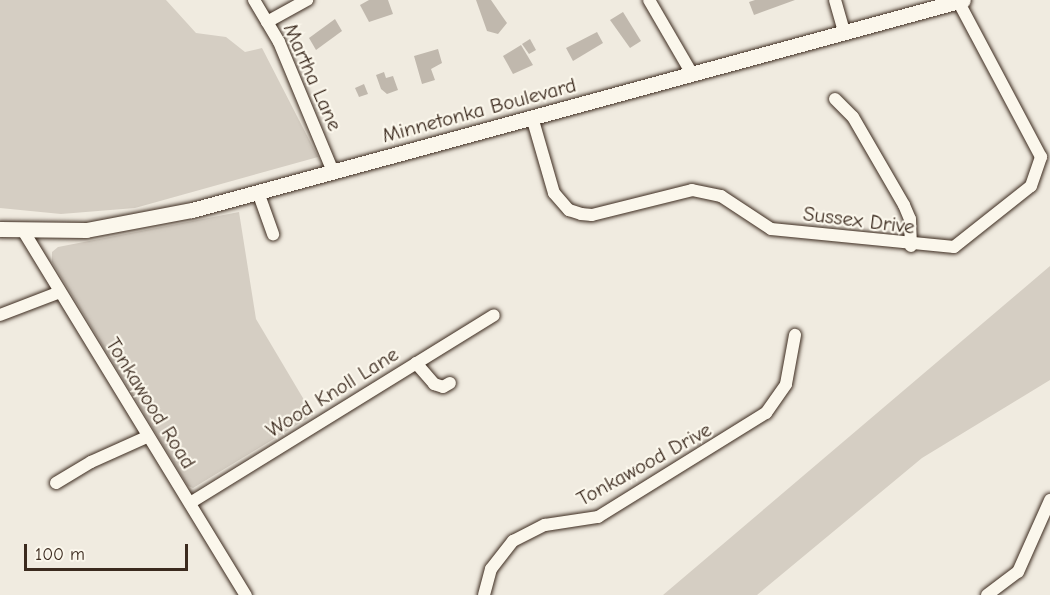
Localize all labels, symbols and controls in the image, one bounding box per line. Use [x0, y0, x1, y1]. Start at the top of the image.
street label: Martha Lane [278, 19, 348, 135]
street label: Minnetonka Boulevard [379, 72, 579, 148]
street label: Sussex Drive [802, 201, 916, 239]
street label: Tonkawood Road [101, 333, 201, 473]
street label: Wood Knoll Lane [261, 341, 403, 443]
street label: Tonkawood Drive [572, 417, 716, 511]
scale bar [27, 532, 190, 570]
text: 100 m [35, 544, 85, 565]

